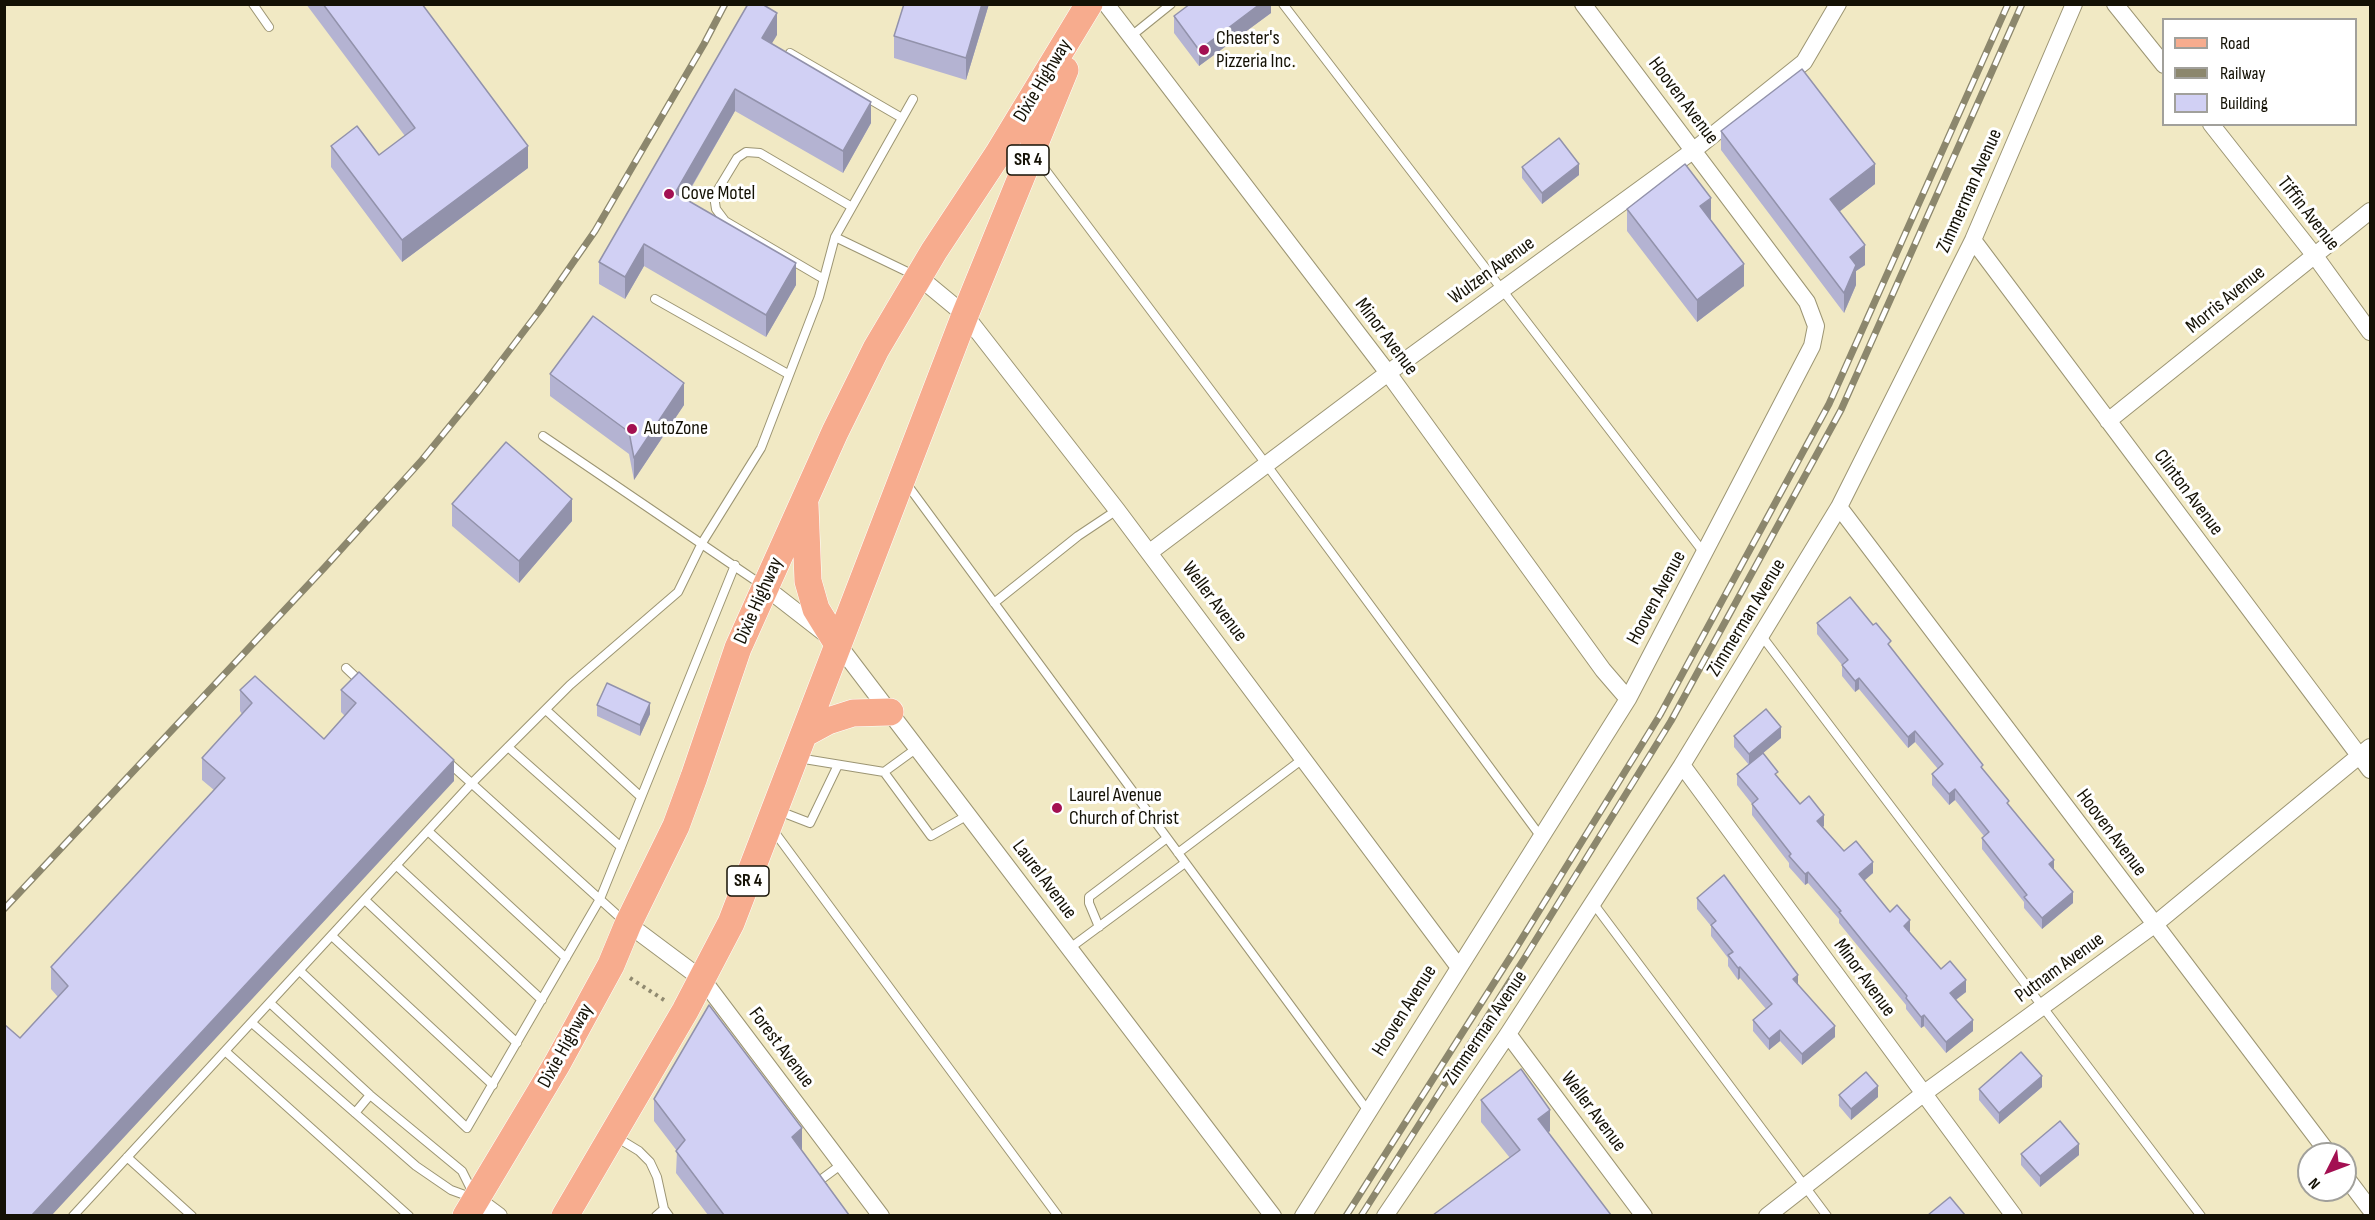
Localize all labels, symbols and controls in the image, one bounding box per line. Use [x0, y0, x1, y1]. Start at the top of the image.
legend [2162, 18, 2357, 126]
place label: Chester's Pizzeria Inc. [1216, 27, 1295, 74]
text: Road [2220, 33, 2250, 54]
street label: Dixie Highway [1009, 35, 1077, 127]
marker: Chester's Pizzeria Inc. [1197, 43, 1211, 57]
street label: Hooven Avenue [1642, 53, 1724, 149]
text: Railway [2220, 63, 2265, 84]
text: Building [2220, 93, 2268, 114]
street label: Zimmerman Avenue [1932, 126, 2008, 256]
road number: SR 4 [1007, 145, 1049, 175]
street label: Tiffin Avenue [2272, 172, 2344, 256]
place label: Cove Motel [681, 182, 755, 206]
marker: Cove Motel [662, 187, 676, 201]
street label: Wulzen Avenue [1444, 232, 1540, 310]
street label: Morris Avenue [2182, 261, 2270, 339]
street label: Minor Avenue [1349, 294, 1423, 380]
place label: AutoZone [644, 417, 708, 441]
marker: AutoZone [625, 422, 639, 436]
street label: Clinton Avenue [2148, 445, 2228, 541]
street label: Hooven Avenue [1622, 547, 1692, 649]
street label: Dixie Highway [729, 554, 789, 648]
street label: Zimmerman Avenue [1703, 555, 1791, 681]
street label: Weller Avenue [1176, 557, 1252, 647]
place label: Laurel Avenue Church of Christ [1069, 784, 1179, 831]
street label: Hooven Avenue [2070, 785, 2152, 881]
marker: Laurel Avenue Church of Christ [1050, 801, 1064, 815]
street label: Laurel Avenue [1007, 836, 1081, 924]
road number: SR 4 [727, 866, 769, 896]
street label: Putnam Avenue [2011, 928, 2109, 1008]
street label: Minor Avenue [1828, 934, 1900, 1022]
street label: Hooven Avenue [1368, 961, 1442, 1061]
street label: Zimmerman Avenue [1439, 966, 1533, 1090]
street label: Dixie Highway [533, 1000, 599, 1092]
street label: Forest Avenue [743, 1003, 819, 1093]
street label: Weller Avenue [1555, 1067, 1631, 1157]
north arrow [2297, 1142, 2357, 1202]
text: N [2305, 1174, 2325, 1193]

